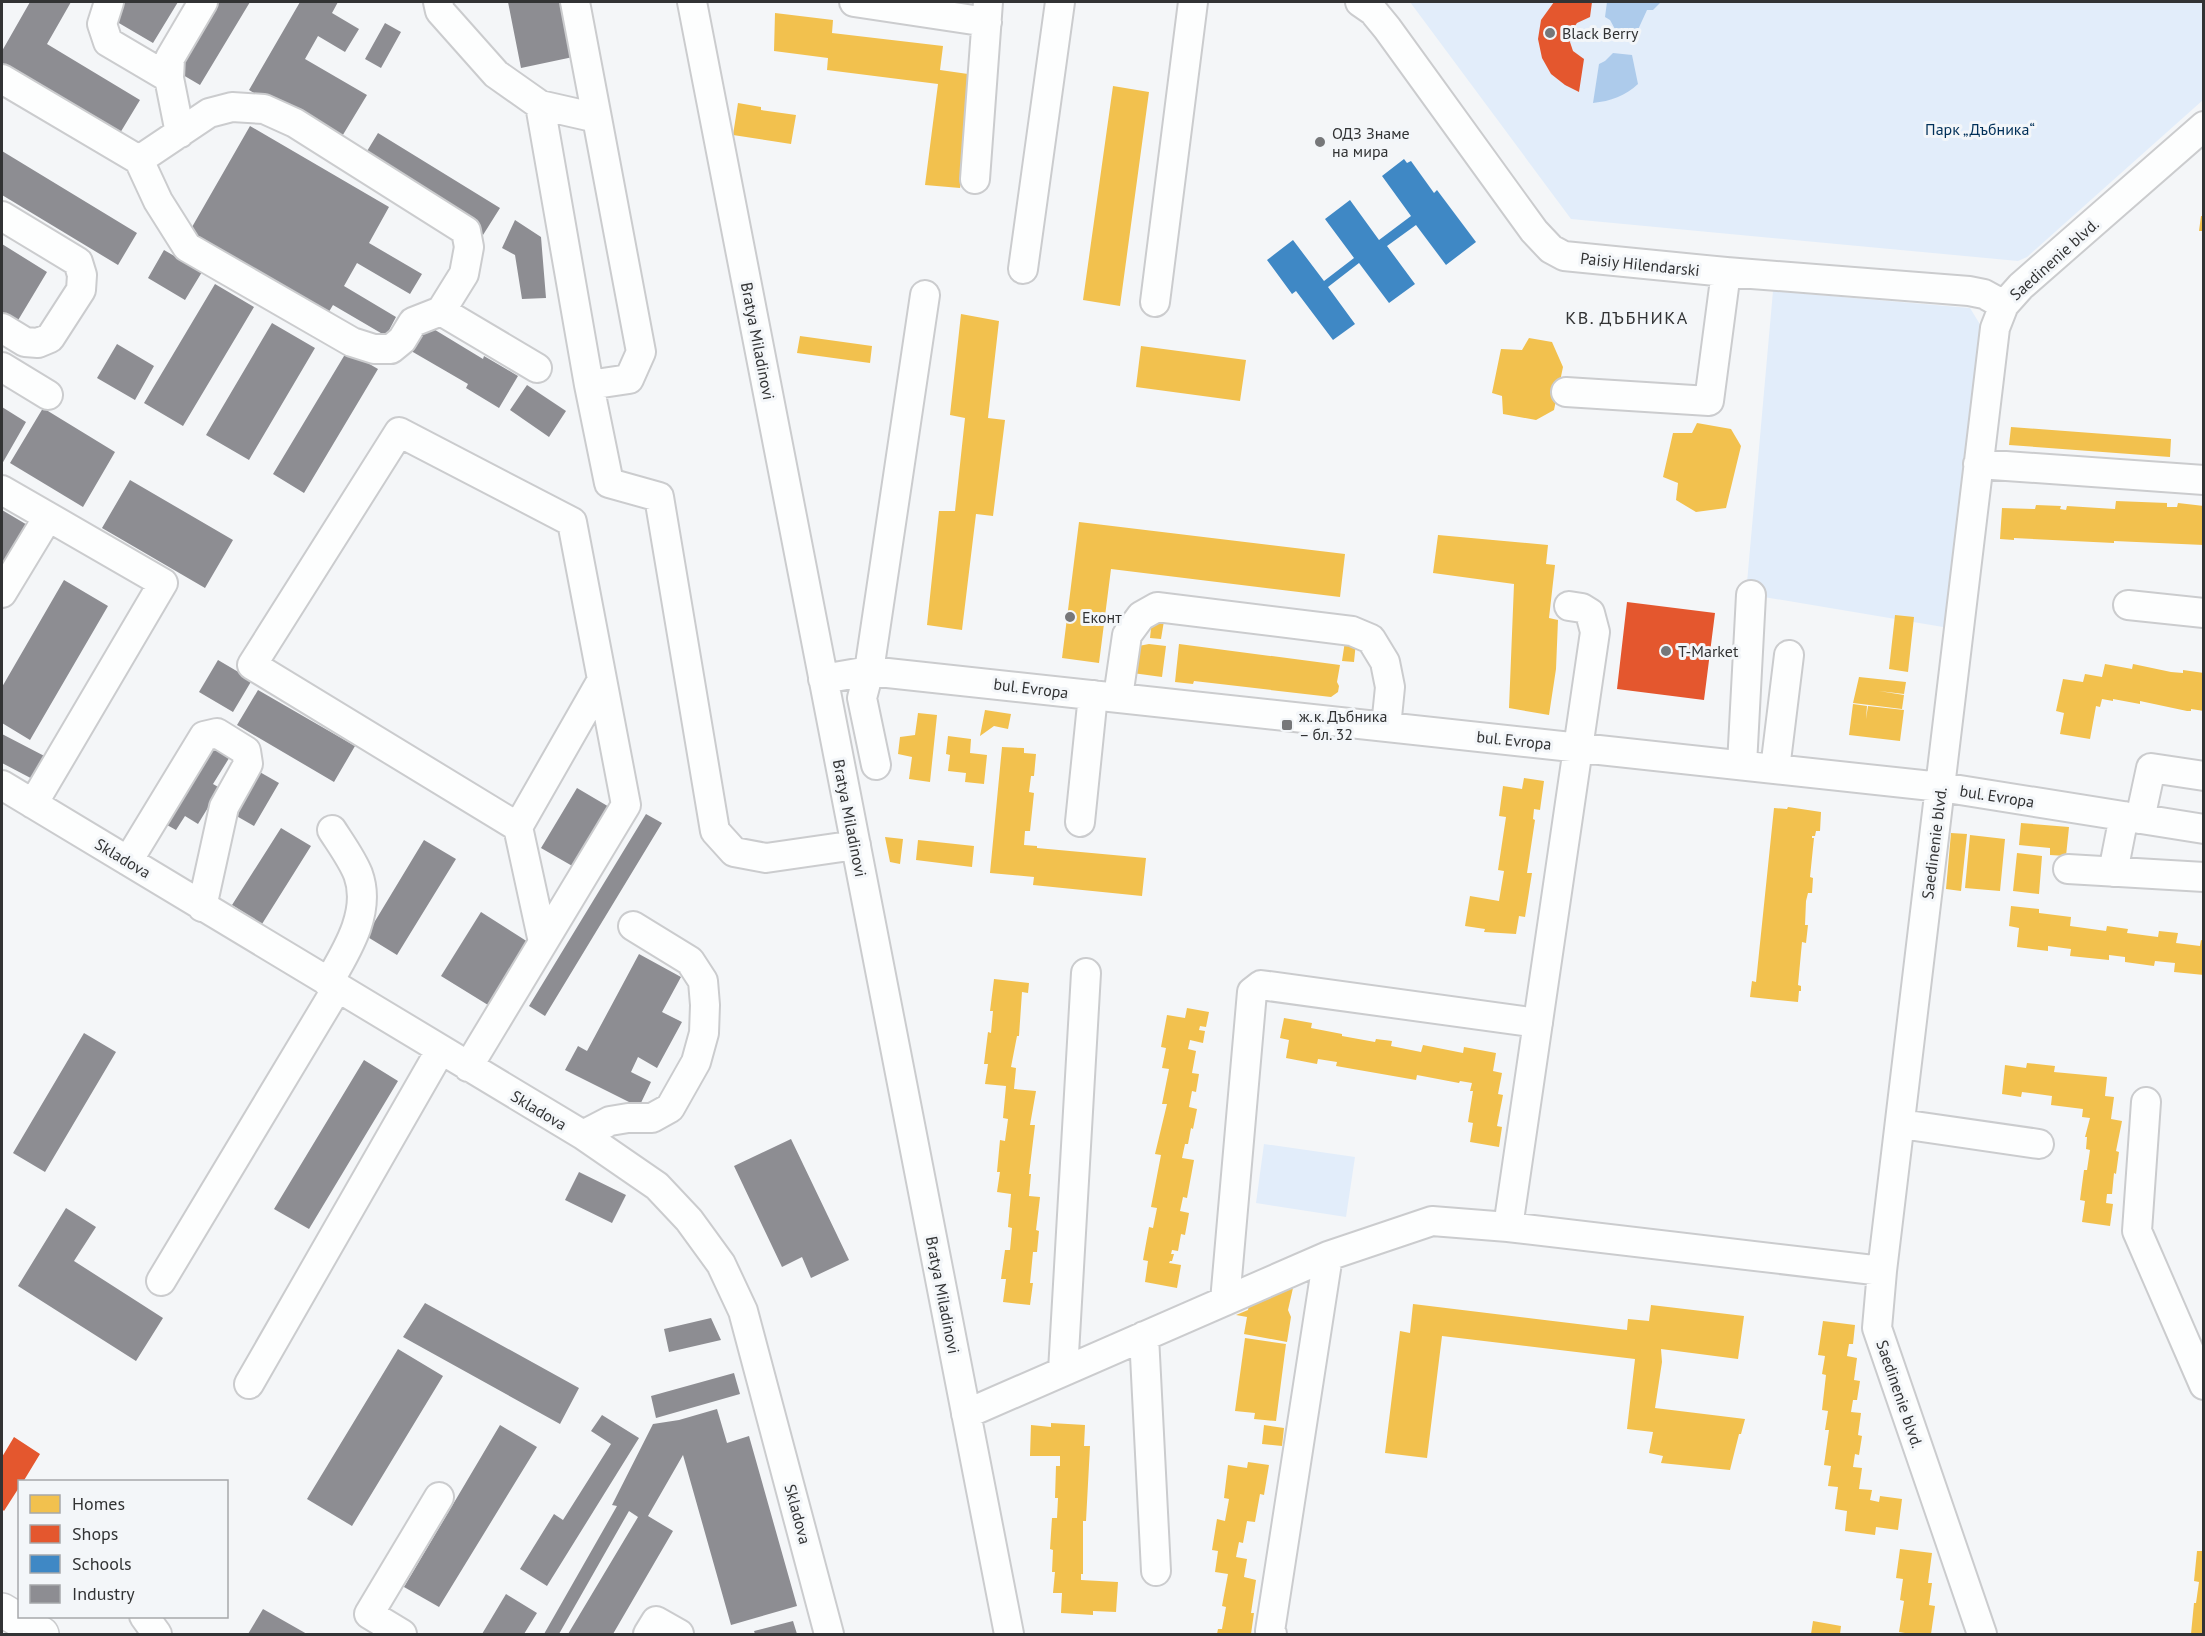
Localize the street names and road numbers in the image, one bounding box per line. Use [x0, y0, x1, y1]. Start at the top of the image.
street label: Saedinenie blvd. [2005, 214, 2103, 304]
street label: Paisiy Hilendarski [1579, 248, 1701, 280]
street label: Bratya Miladinovi [737, 280, 779, 402]
street label: bul. Evropa [992, 673, 1070, 703]
street label: bul. Evropa [1476, 726, 1552, 754]
street label: Bratya Miladinovi [829, 757, 871, 879]
street label: bul. Evropa [1958, 780, 2036, 812]
street label: Saedinenie blvd. [1917, 786, 1951, 900]
street label: Skladova [92, 834, 154, 882]
street label: Skladova [508, 1086, 570, 1134]
street label: Bratya Miladinovi [922, 1234, 964, 1356]
street label: Saedinenie blvd. [1872, 1337, 1928, 1451]
street label: Skladova [780, 1482, 816, 1546]

